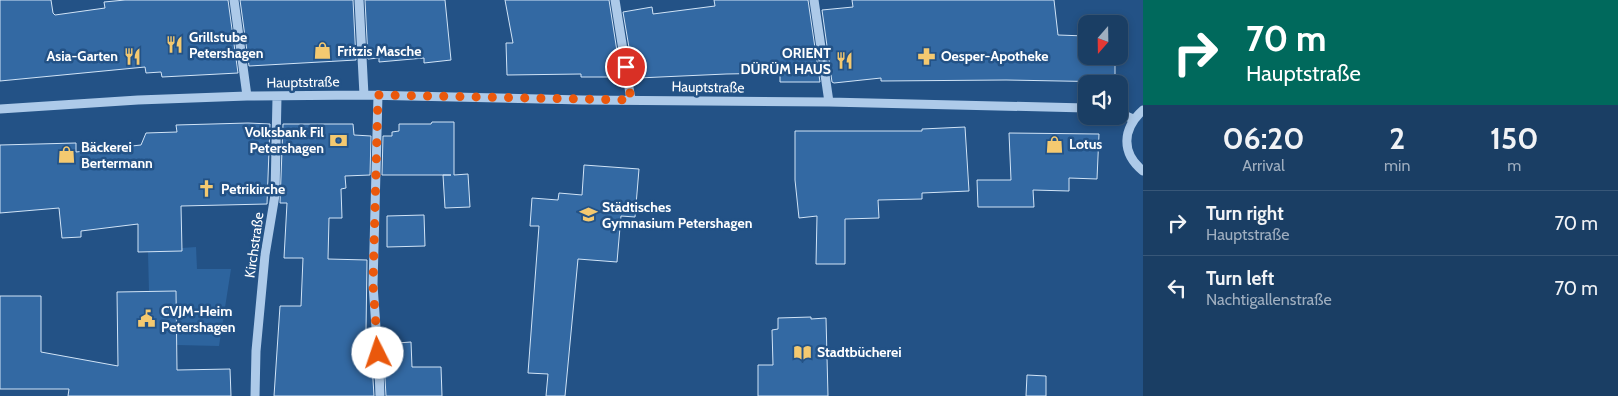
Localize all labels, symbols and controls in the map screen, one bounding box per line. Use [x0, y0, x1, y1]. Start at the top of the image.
north arrow [1078, 15, 1128, 65]
map controls [1078, 15, 1128, 125]
text: 70 m [1246, 17, 1327, 60]
icon: right [1163, 20, 1228, 85]
place label: Grillstube Petershagen [189, 28, 264, 62]
restaurant icon: Grillstube Petershagen [165, 35, 185, 55]
shop icon: Fritzis Masche [313, 41, 333, 61]
place label: Fritzis Masche [337, 42, 421, 60]
place label: ORIENT DÜRÜM HAUS [740, 44, 831, 78]
restaurant icon: Asia-Garten [122, 46, 142, 66]
pin [605, 46, 647, 88]
pharmacy icon: Oesper-Apotheke [917, 46, 937, 66]
place label: Asia-Garten [47, 47, 118, 65]
place label: Oesper-Apotheke [941, 47, 1049, 65]
restaurant icon: ORIENT DÜRÜM HAUS [835, 51, 855, 71]
icon: arrive [612, 53, 640, 81]
text: Hauptstraße [1246, 60, 1361, 87]
street label: Hauptstraße [266, 72, 340, 92]
button: sound [1078, 75, 1128, 125]
street label: Hauptstraße [671, 77, 745, 97]
text: 06:20 [1223, 120, 1304, 157]
text: 2 [1389, 120, 1405, 157]
text: 150 [1490, 120, 1538, 157]
place label: Volksbank Fil Petershagen [245, 123, 324, 157]
bank icon: Volksbank Fil Petershagen [328, 130, 348, 150]
shop icon: Lotus [1045, 134, 1065, 154]
place label: Lotus [1069, 135, 1102, 153]
place label: Bäckerei Bertermann [81, 138, 153, 172]
shop icon: Bäckerei Bertermann [57, 145, 77, 165]
text: Arrival [1242, 156, 1285, 175]
text: min [1384, 156, 1410, 175]
text: m [1507, 156, 1521, 175]
church icon: Petrikirche [197, 179, 217, 199]
place label: Petrikirche [221, 180, 285, 198]
place label: Städtisches Gymnasium Petershagen [602, 198, 752, 232]
text: Turn right [1206, 202, 1284, 225]
school or university icon: Städtisches Gymnasium Petershagen [578, 205, 598, 225]
icon: right [1163, 209, 1191, 237]
street label: Kirchstraße [240, 211, 268, 279]
text: 70 m [1554, 212, 1598, 235]
text: Hauptstraße [1206, 225, 1289, 244]
text: Turn left [1206, 267, 1274, 290]
icon: left [1163, 274, 1191, 302]
text: 70 m [1554, 277, 1598, 300]
text: Nachtigallenstraße [1206, 290, 1332, 309]
place label: CVJM-Heim Petershagen [161, 302, 236, 336]
public building icon: CVJM-Heim Petershagen [137, 309, 157, 329]
position arrow [351, 326, 403, 378]
library icon: Stadtbücherei [793, 342, 813, 362]
place label: Stadtbücherei [817, 343, 902, 361]

